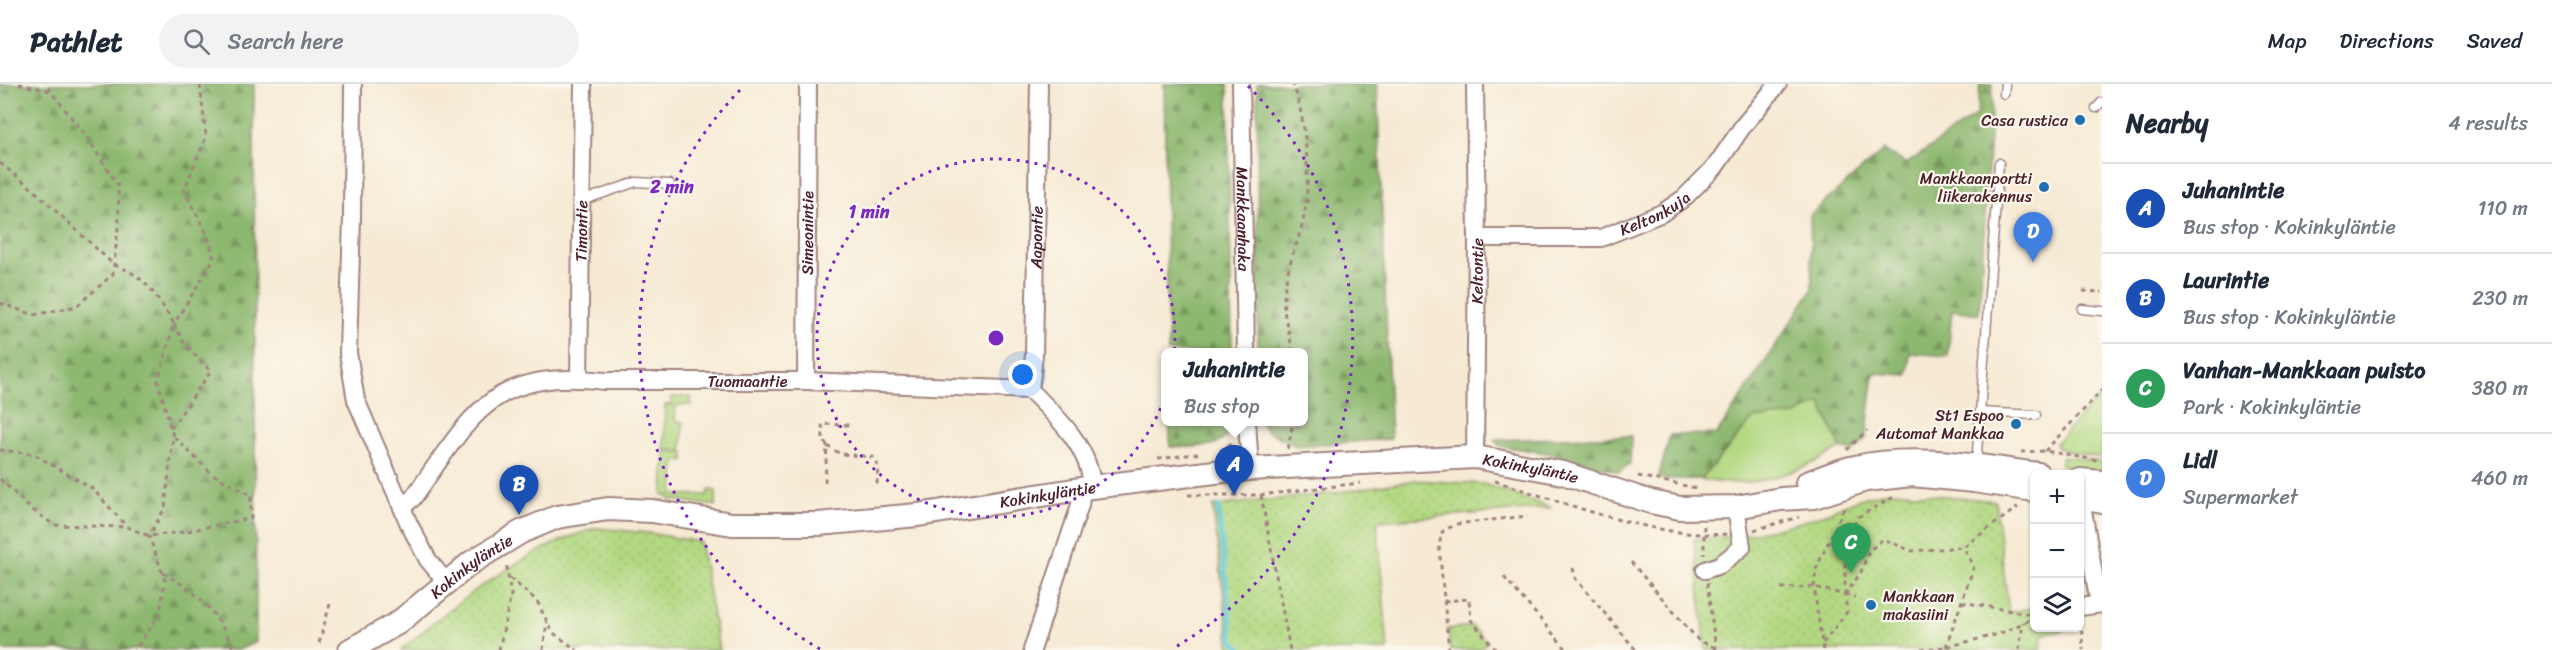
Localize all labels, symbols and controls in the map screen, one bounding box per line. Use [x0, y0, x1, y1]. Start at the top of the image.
search box [159, 14, 579, 68]
text: Pathlet [30, 17, 123, 66]
text: Search here [228, 22, 343, 61]
text: Map [2268, 22, 2306, 60]
text: Directions [2339, 22, 2434, 60]
text: Saved [2467, 22, 2522, 60]
icon: search [180, 25, 213, 58]
text: Nearby [2126, 100, 2208, 146]
place label: Casa rustica [1981, 106, 2069, 135]
text: 4 results [2448, 106, 2528, 141]
marker: Casa rustica [2073, 113, 2087, 127]
place label: Mankkaanportti liikerakennus [1920, 164, 2033, 211]
street label: Mankkaanhaka [1228, 166, 1259, 272]
text: 2 min [649, 171, 694, 203]
text: Juhanintie [2183, 171, 2285, 210]
marker: Mankkaanportti liikerakennus [2037, 180, 2051, 194]
street label: Keltonkuja [1615, 184, 1698, 244]
street label: Simeonintie [792, 191, 822, 275]
text: A [2139, 191, 2152, 226]
text: 110 m [2478, 191, 2528, 226]
text: 1 min [849, 196, 890, 228]
street label: Timontie [566, 200, 596, 262]
street label: Aapontie [1021, 206, 1051, 270]
text: Bus stop · Kokinkyläntie [2183, 210, 2396, 245]
pin: D [2014, 212, 2052, 262]
street label: Keltontie [1462, 238, 1491, 304]
text: Laurintie [2183, 261, 2269, 300]
text: B [2139, 281, 2152, 316]
text: 230 m [2472, 281, 2528, 316]
text: Bus stop · Kokinkyläntie [2183, 300, 2396, 335]
centre of rings [986, 328, 1006, 348]
popup [1161, 348, 1308, 426]
text: Juhanintie [1184, 350, 1285, 389]
text: Vanhan-Mankkaan puisto [2183, 351, 2425, 390]
your location [1008, 360, 1037, 389]
street label: Tuomaantie [708, 367, 788, 396]
text: C [2139, 371, 2152, 406]
text: 380 m [2472, 371, 2528, 406]
text: Bus stop [1184, 389, 1259, 424]
text: Park · Kokinkyläntie [2183, 390, 2361, 425]
place label: St1 Espoo Automat Mankkaa [1875, 401, 2004, 448]
marker: St1 Espoo Automat Mankkaa [2009, 417, 2023, 431]
text: Lidl [2183, 441, 2217, 480]
street label: Kokinkyläntie [1481, 444, 1583, 492]
pin: A [1214, 446, 1254, 495]
text: D [2140, 461, 2151, 496]
text: 460 m [2471, 461, 2528, 496]
pin: B [500, 466, 538, 515]
map controls [2030, 470, 2084, 632]
button: + [2030, 470, 2084, 524]
street label: Kokinkyläntie [997, 472, 1098, 516]
text: Supermarket [2183, 480, 2298, 515]
pin: C [1832, 524, 1870, 573]
button: − [2030, 524, 2084, 578]
street label: Kokinkyläntie [423, 526, 518, 606]
button: layers [2030, 578, 2084, 632]
place label: Mankkaan makasiini [1883, 582, 1955, 629]
marker: Mankkaan makasiini [1864, 598, 1878, 612]

